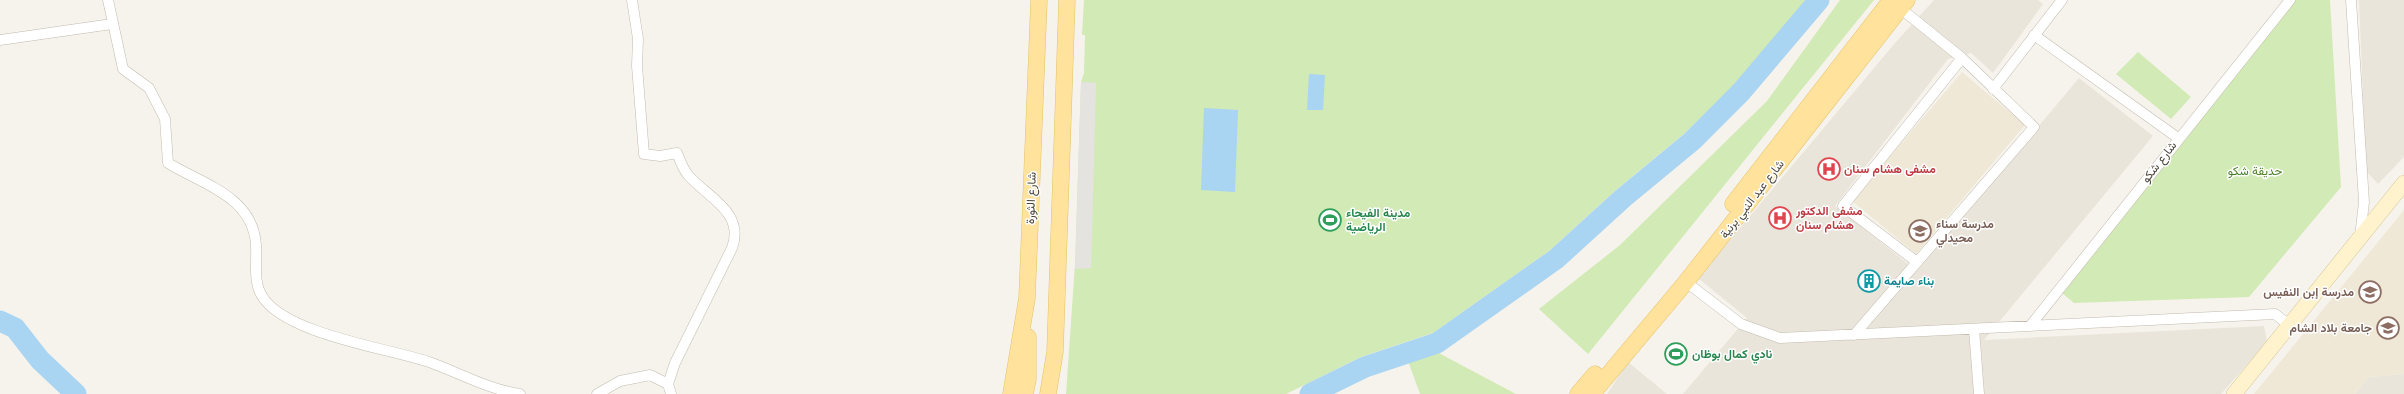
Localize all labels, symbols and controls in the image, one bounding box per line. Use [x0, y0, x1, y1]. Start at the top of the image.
street label: شارع شكو [2139, 139, 2181, 187]
hospital icon: مشفى هشام سنان [1816, 156, 1842, 182]
street label: شارع عبد النبي برنية [1717, 157, 1789, 243]
place label: مشفى هشام سنان [1844, 162, 1936, 177]
park label: حديقة شكو [2228, 164, 2282, 179]
street label: شارع الثورة [1023, 172, 1041, 224]
place label: مشفى الدكتور هشام سنان [1795, 204, 1863, 233]
hospital icon: مشفى الدكتور هشام سنان [1767, 205, 1793, 231]
place label: مدينة الفيحاء الرياضية [1346, 206, 1411, 235]
sports icon: مدينة الفيحاء الرياضية [1317, 207, 1343, 233]
place label: مدرسة سناء محيدلي [1936, 217, 1994, 248]
school or university icon: مدرسة سناء محيدلي [1907, 218, 1933, 244]
building icon: بناء صايمة [1856, 268, 1882, 294]
place label: بناء صايمة [1884, 274, 1934, 288]
school or university icon: مدرسة إبن النفيس [2357, 279, 2383, 305]
place label: مدرسة إبن النفيس [2263, 285, 2354, 300]
school or university icon: جامعة بلاد الشام [2375, 315, 2401, 341]
place label: جامعة بلاد الشام [2290, 321, 2372, 336]
sports icon: نادي كمال بوظان [1663, 341, 1689, 367]
place label: نادي كمال بوظان [1692, 347, 1773, 364]

